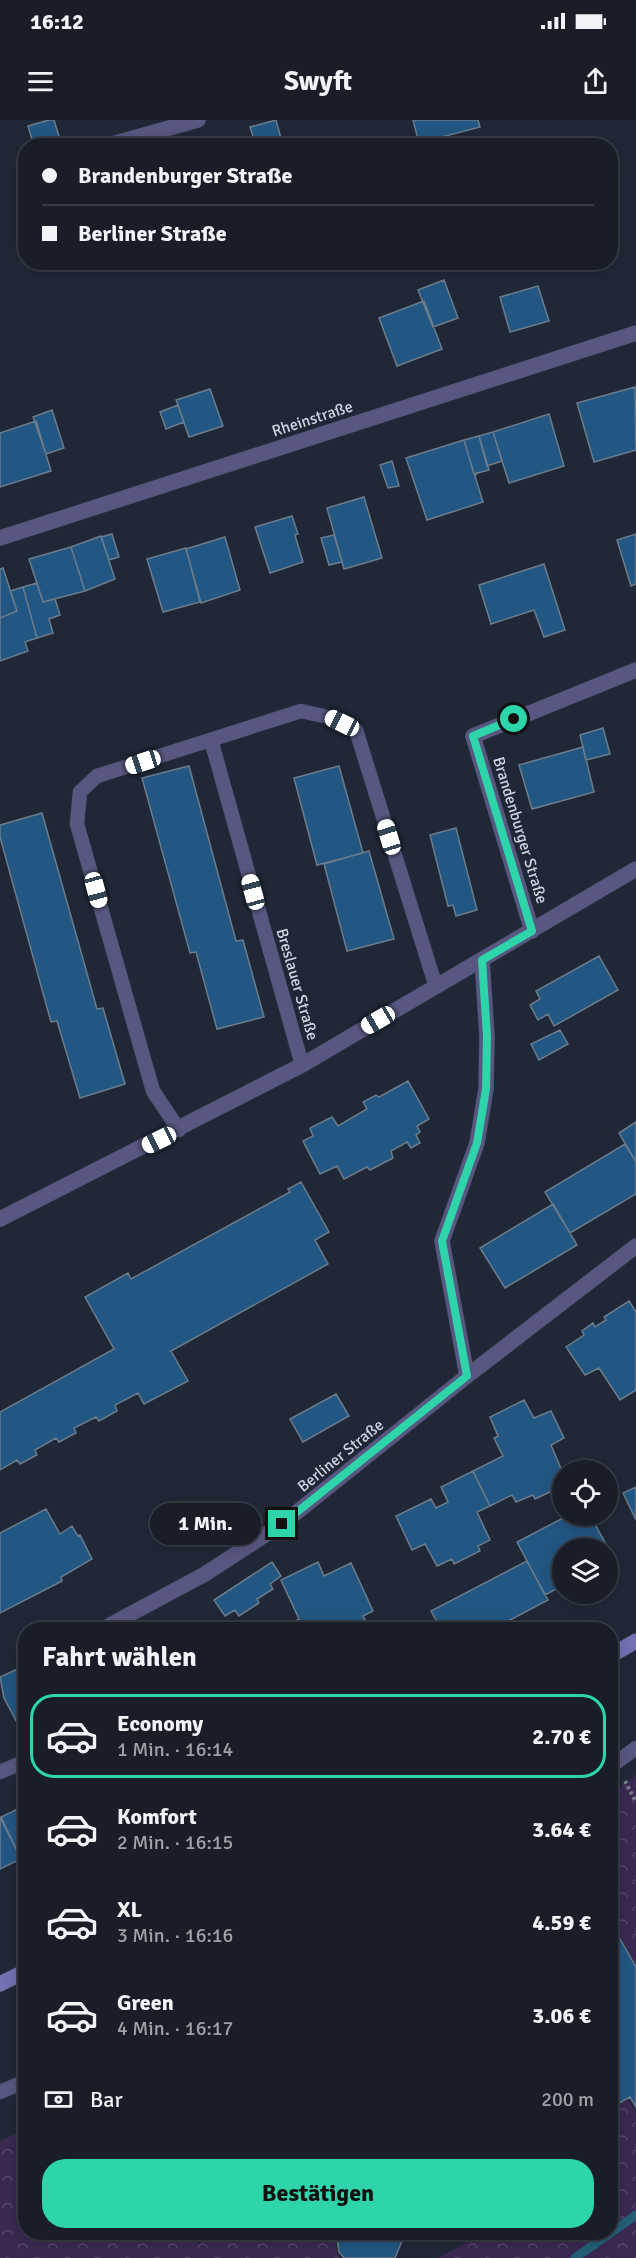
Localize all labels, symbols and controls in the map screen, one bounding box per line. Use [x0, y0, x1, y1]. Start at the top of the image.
text: 16:12 [30, 8, 84, 35]
icon: menu [24, 65, 57, 98]
text: Swyft [284, 65, 352, 98]
icon: share [579, 65, 612, 98]
text: Brandenburger Straße [78, 162, 292, 189]
text: Berliner Straße [78, 220, 227, 247]
street label: Rheinstraße [269, 396, 355, 441]
route start [500, 705, 527, 732]
car [322, 707, 362, 739]
car [123, 748, 163, 776]
street label: Brandenburger Straße [488, 754, 552, 906]
car [375, 817, 403, 857]
car [83, 870, 109, 910]
car [240, 872, 266, 912]
street label: Breslauer Straße [272, 926, 323, 1043]
car [358, 1003, 398, 1037]
car [139, 1124, 179, 1156]
street label: Berliner Straße [293, 1415, 388, 1497]
map controls [552, 1460, 618, 1604]
button: locate [552, 1460, 618, 1526]
callout: 1 Min. [150, 1503, 261, 1545]
route end [268, 1510, 295, 1537]
text: 1 Min. [178, 1511, 233, 1536]
button: layers [552, 1538, 618, 1604]
text: Fahrt wählen [42, 1641, 197, 1674]
icon: car [45, 1709, 99, 1763]
text: Economy [117, 1710, 203, 1737]
text: 2.70 € [532, 1723, 591, 1750]
text: 1 Min. · 16:14 [117, 1737, 233, 1762]
icon: car [45, 1802, 99, 1856]
text: Komfort [117, 1803, 197, 1830]
text: 3.64 € [532, 1816, 591, 1843]
text: 2 Min. · 16:15 [117, 1830, 233, 1855]
icon: car [45, 1895, 99, 1949]
text: XL [117, 1896, 142, 1923]
text: 4.59 € [532, 1909, 591, 1936]
text: 3 Min. · 16:16 [117, 1923, 233, 1948]
icon: car [45, 1988, 99, 2042]
text: Green [117, 1989, 174, 2016]
text: 3.06 € [532, 2002, 591, 2029]
text: 4 Min. · 16:17 [117, 2016, 233, 2041]
icon: cash [42, 2083, 75, 2116]
text: Bar [90, 2086, 123, 2113]
text: 200 m [541, 2087, 594, 2112]
button: Bestätigen [42, 2159, 594, 2228]

